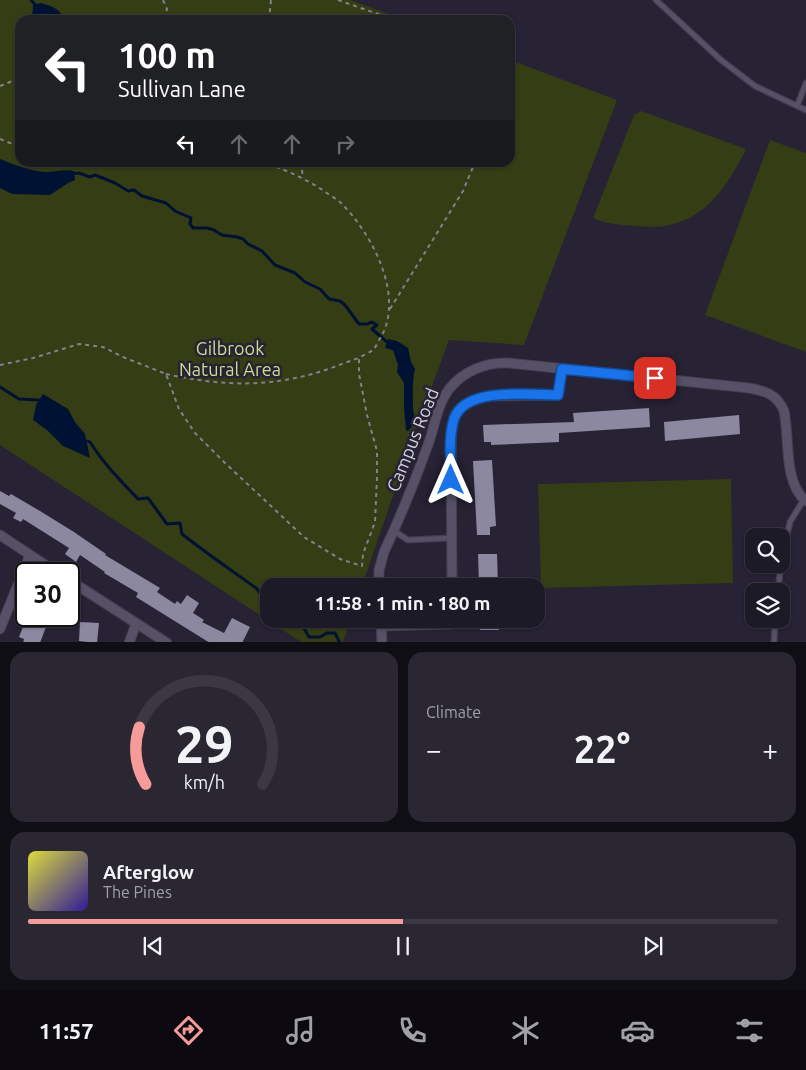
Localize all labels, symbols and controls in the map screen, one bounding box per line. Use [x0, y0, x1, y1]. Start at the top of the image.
icon: left [35, 35, 100, 100]
text: 100 m [118, 35, 216, 75]
text: Sullivan Lane [118, 76, 246, 101]
icon: left [172, 130, 200, 158]
icon: ahead [225, 130, 253, 158]
icon: ahead [278, 130, 306, 158]
icon: right [331, 130, 359, 158]
park label: Gilbrook Natural Area [179, 338, 281, 379]
pin [634, 357, 676, 399]
icon: arrive [641, 364, 669, 392]
street label: Campus Road [382, 385, 442, 494]
position arrow [424, 453, 476, 505]
map controls [745, 528, 790, 628]
button: search [745, 528, 790, 573]
speed limit sign: 30 [15, 562, 80, 627]
button: layers [745, 583, 790, 628]
text: 11:58 · 1 min · 180 m [315, 592, 490, 614]
text: Climate [426, 703, 481, 721]
text: 29 [175, 715, 233, 773]
text: 22° [574, 728, 630, 770]
text: − [426, 734, 442, 765]
text: + [762, 734, 778, 765]
text: km/h [183, 772, 225, 792]
text: Afterglow [103, 861, 194, 883]
text: The Pines [103, 883, 172, 901]
icon: previous [139, 932, 167, 960]
icon: pause [389, 932, 417, 960]
icon: next [639, 932, 667, 960]
icon: directions [171, 1013, 206, 1048]
icon: music [283, 1013, 318, 1048]
icon: phone [395, 1013, 430, 1048]
icon: climate [508, 1013, 543, 1048]
icon: car [620, 1013, 655, 1048]
icon: filters [732, 1013, 767, 1048]
text: 11:57 [39, 1018, 94, 1043]

